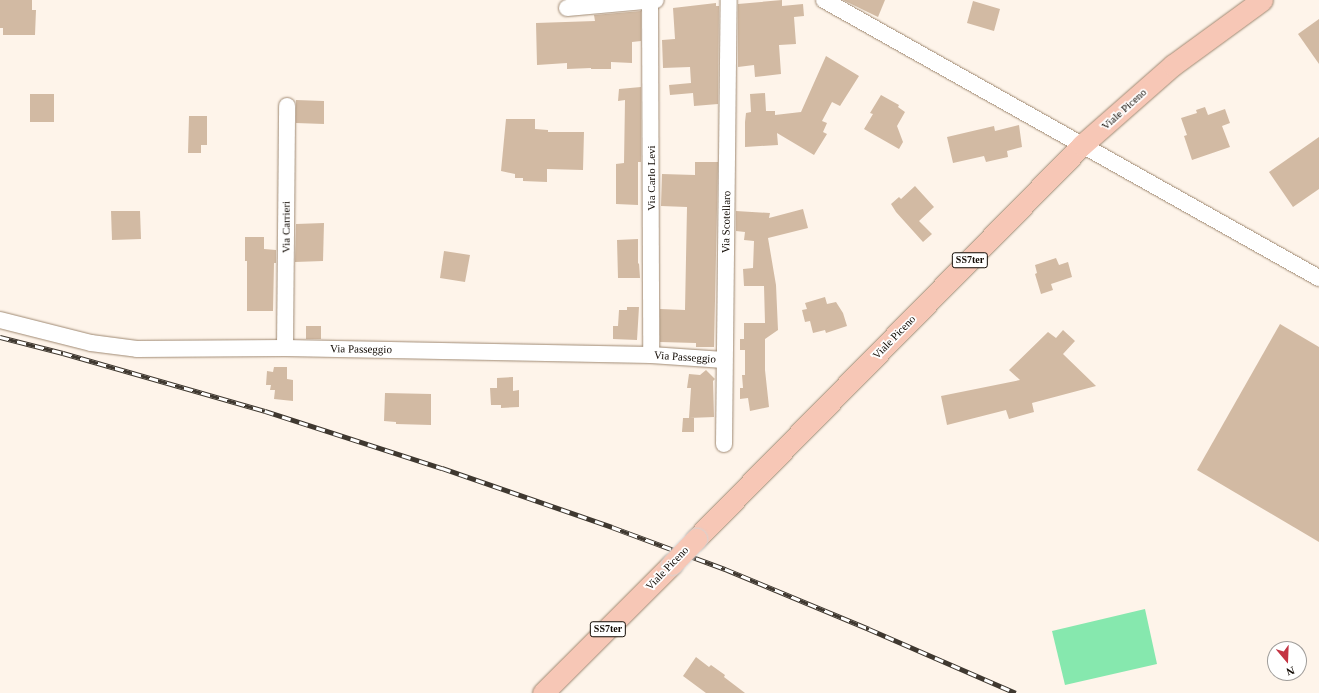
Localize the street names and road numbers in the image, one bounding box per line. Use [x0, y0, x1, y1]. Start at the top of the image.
street label: Viale Piceno [1099, 85, 1149, 133]
street label: Via Carlo Levi [644, 145, 658, 211]
street label: Via Scotellaro [719, 191, 733, 253]
street label: Via Carrieri [279, 201, 293, 253]
road number: SS7ter [951, 252, 989, 268]
street label: Viale Piceno [870, 312, 918, 362]
street label: Via Passeggio [330, 342, 392, 356]
street label: Via Passeggio [654, 348, 716, 366]
street label: Viale Piceno [643, 543, 691, 593]
road number: SS7ter [589, 621, 627, 637]

